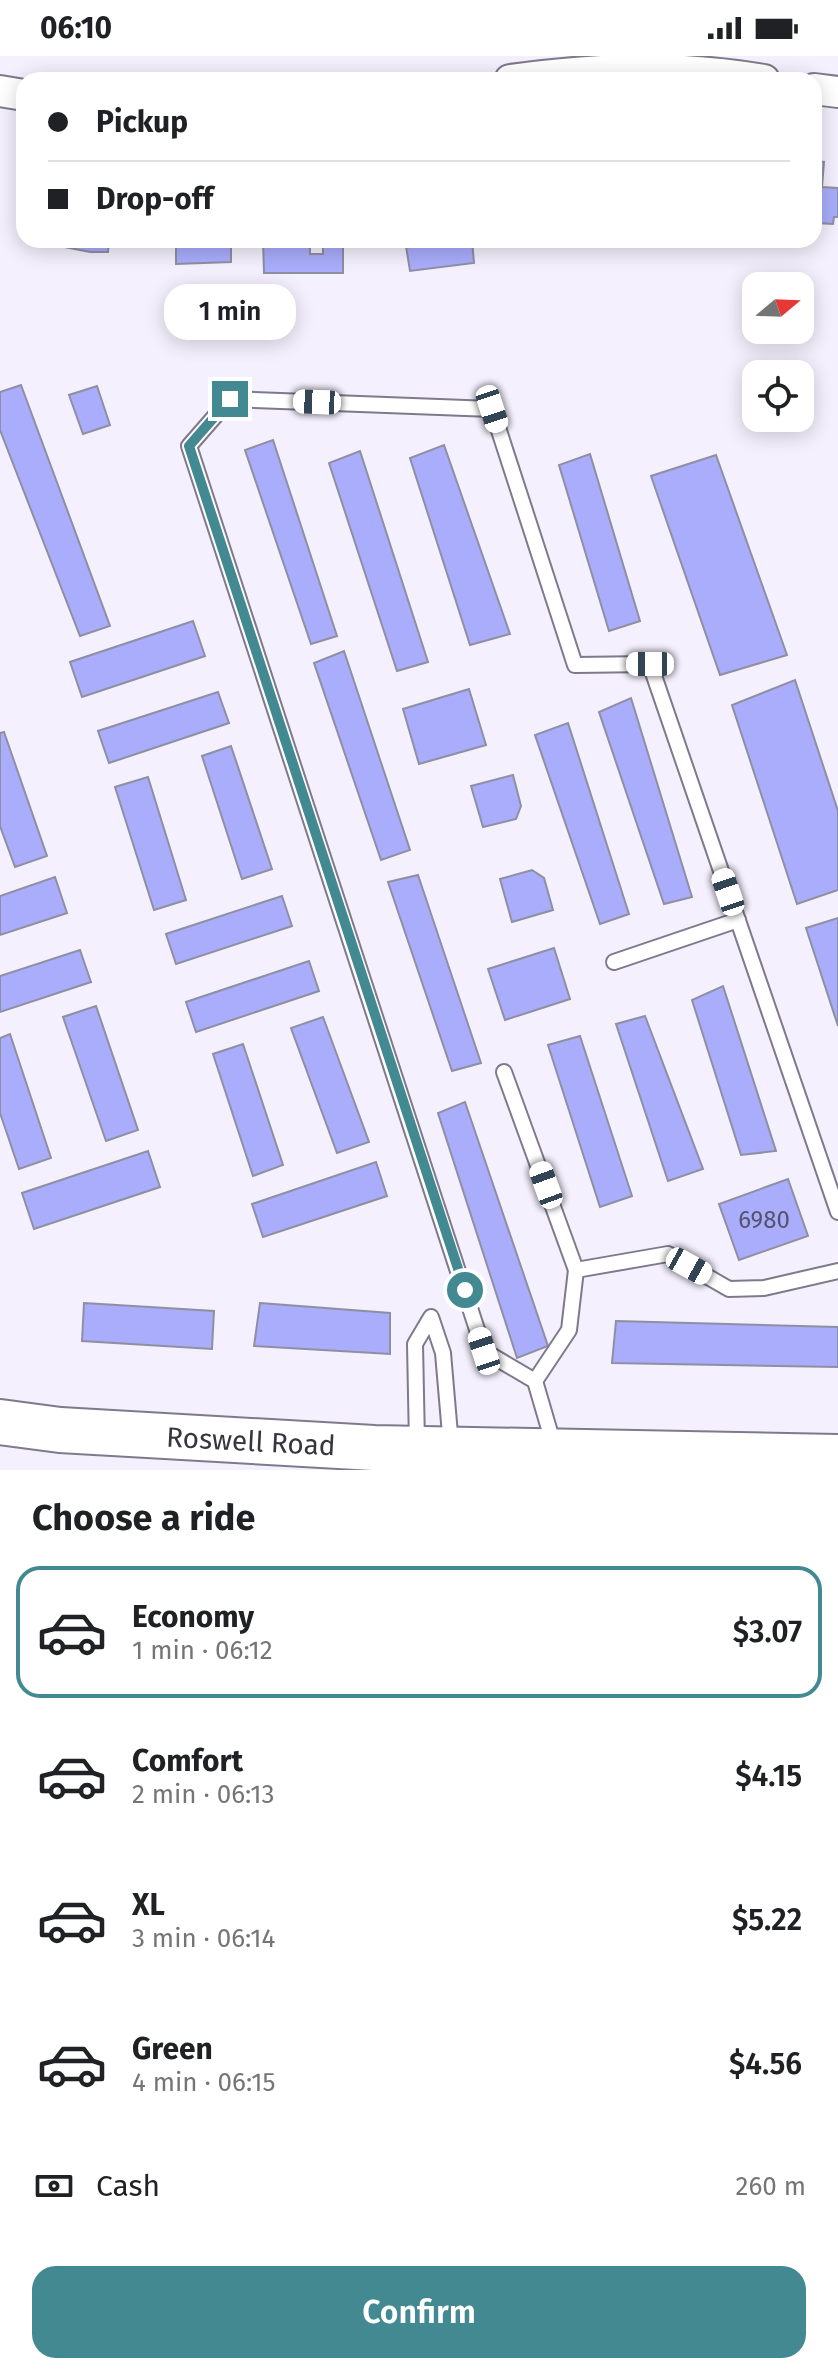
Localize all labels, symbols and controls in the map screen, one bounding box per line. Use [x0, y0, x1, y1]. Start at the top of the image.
text: 06:10 [40, 10, 112, 46]
text: Pickup [96, 104, 188, 140]
text: Drop-off [96, 181, 213, 217]
north arrow [742, 272, 814, 344]
map controls [742, 272, 814, 432]
callout: 1 min [164, 283, 296, 339]
text: 1 min [199, 296, 261, 327]
button: locate [742, 360, 814, 432]
route end [212, 381, 248, 417]
car [473, 382, 511, 436]
car [293, 389, 341, 415]
car [626, 652, 674, 676]
car [709, 865, 747, 919]
car [527, 1158, 565, 1212]
house number: 6980 [738, 1206, 790, 1234]
car [662, 1244, 716, 1288]
route start [447, 1272, 483, 1308]
car [465, 1324, 503, 1378]
street label: Roswell Road [165, 1421, 336, 1462]
text: Choose a ride [32, 1496, 255, 1540]
icon: car [36, 1596, 108, 1668]
text: Economy [132, 1599, 254, 1635]
text: $3.07 [733, 1614, 802, 1650]
text: 1 min · 06:12 [132, 1635, 273, 1666]
icon: car [36, 1740, 108, 1812]
text: Comfort [132, 1743, 243, 1779]
text: $4.15 [735, 1758, 802, 1794]
text: 2 min · 06:13 [132, 1779, 274, 1810]
icon: car [36, 1884, 108, 1956]
text: XL [132, 1887, 165, 1923]
text: $5.22 [732, 1902, 802, 1938]
text: 3 min · 06:14 [132, 1923, 275, 1954]
icon: car [36, 2028, 108, 2100]
text: Green [132, 2031, 213, 2067]
text: $4.56 [729, 2046, 802, 2082]
text: 4 min · 06:15 [132, 2067, 275, 2098]
icon: cash [32, 2164, 76, 2208]
text: Cash [96, 2168, 160, 2204]
text: 260 m [736, 2171, 806, 2202]
button: Confirm [32, 2266, 806, 2358]

